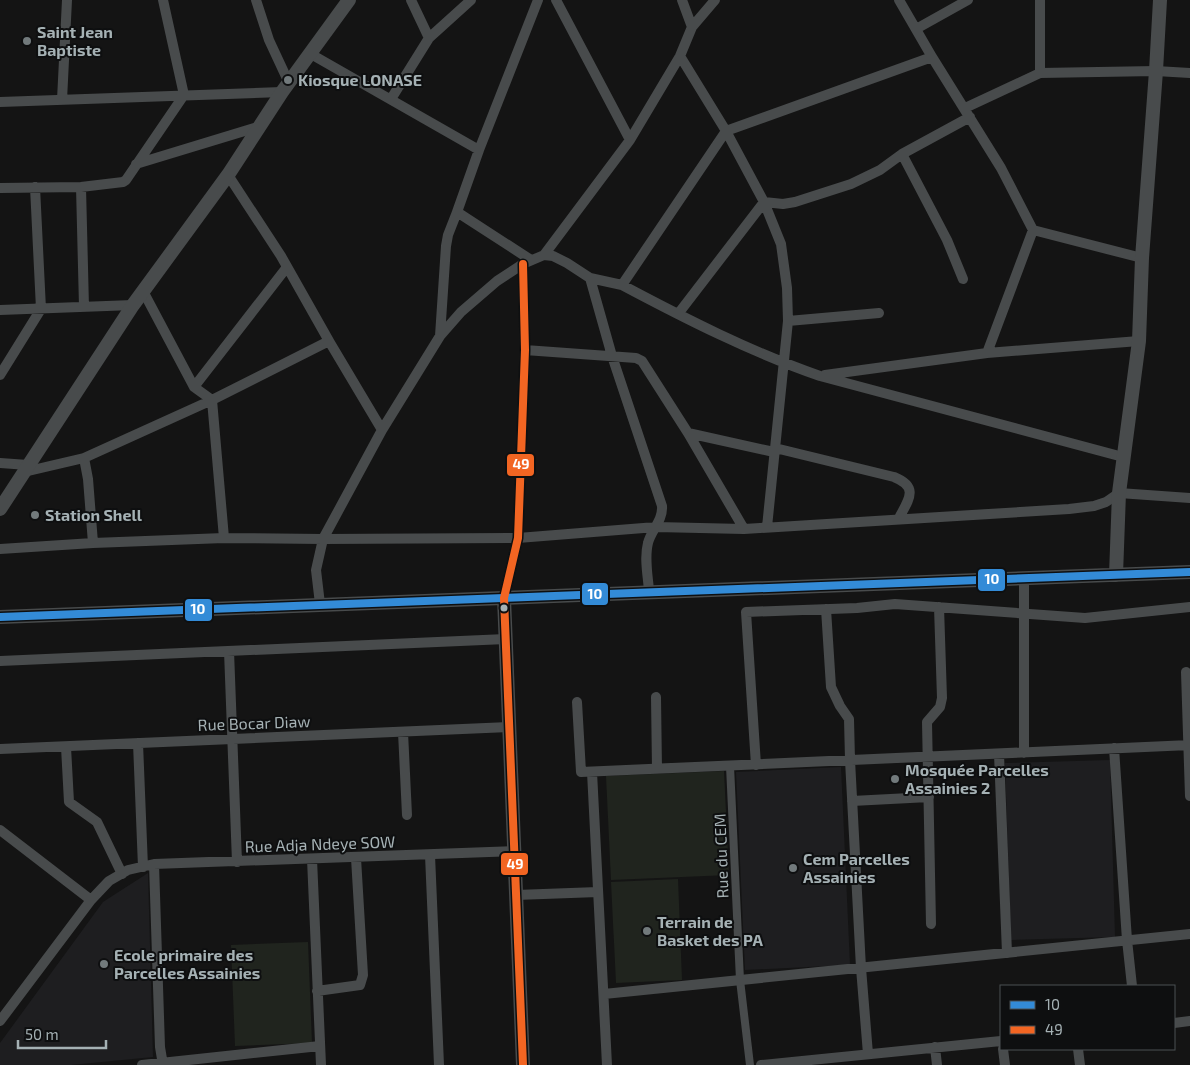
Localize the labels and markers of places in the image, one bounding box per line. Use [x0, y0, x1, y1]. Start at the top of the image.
place label: Saint Jean Baptiste [37, 22, 113, 59]
marker: Saint Jean Baptiste [21, 35, 33, 47]
place label: Kiosque LONASE [298, 70, 422, 89]
marker: Kiosque LONASE [282, 74, 294, 86]
place label: Station Shell [45, 505, 143, 524]
marker: Station Shell [29, 509, 41, 521]
unlabelled marker [499, 603, 509, 613]
place label: Mosquée Parcelles Assainies 2 [905, 760, 1049, 797]
marker: Mosquée Parcelles Assainies 2 [889, 773, 901, 785]
place label: Cem Parcelles Assainies [803, 849, 910, 886]
marker: Cem Parcelles Assainies [787, 862, 799, 874]
place label: Terrain de Basket des PA [657, 912, 763, 949]
marker: Terrain de Basket des PA [641, 925, 653, 937]
place label: Ecole primaire des Parcelles Assainies [114, 945, 260, 982]
marker: Ecole primaire des Parcelles Assainies [98, 958, 110, 970]

